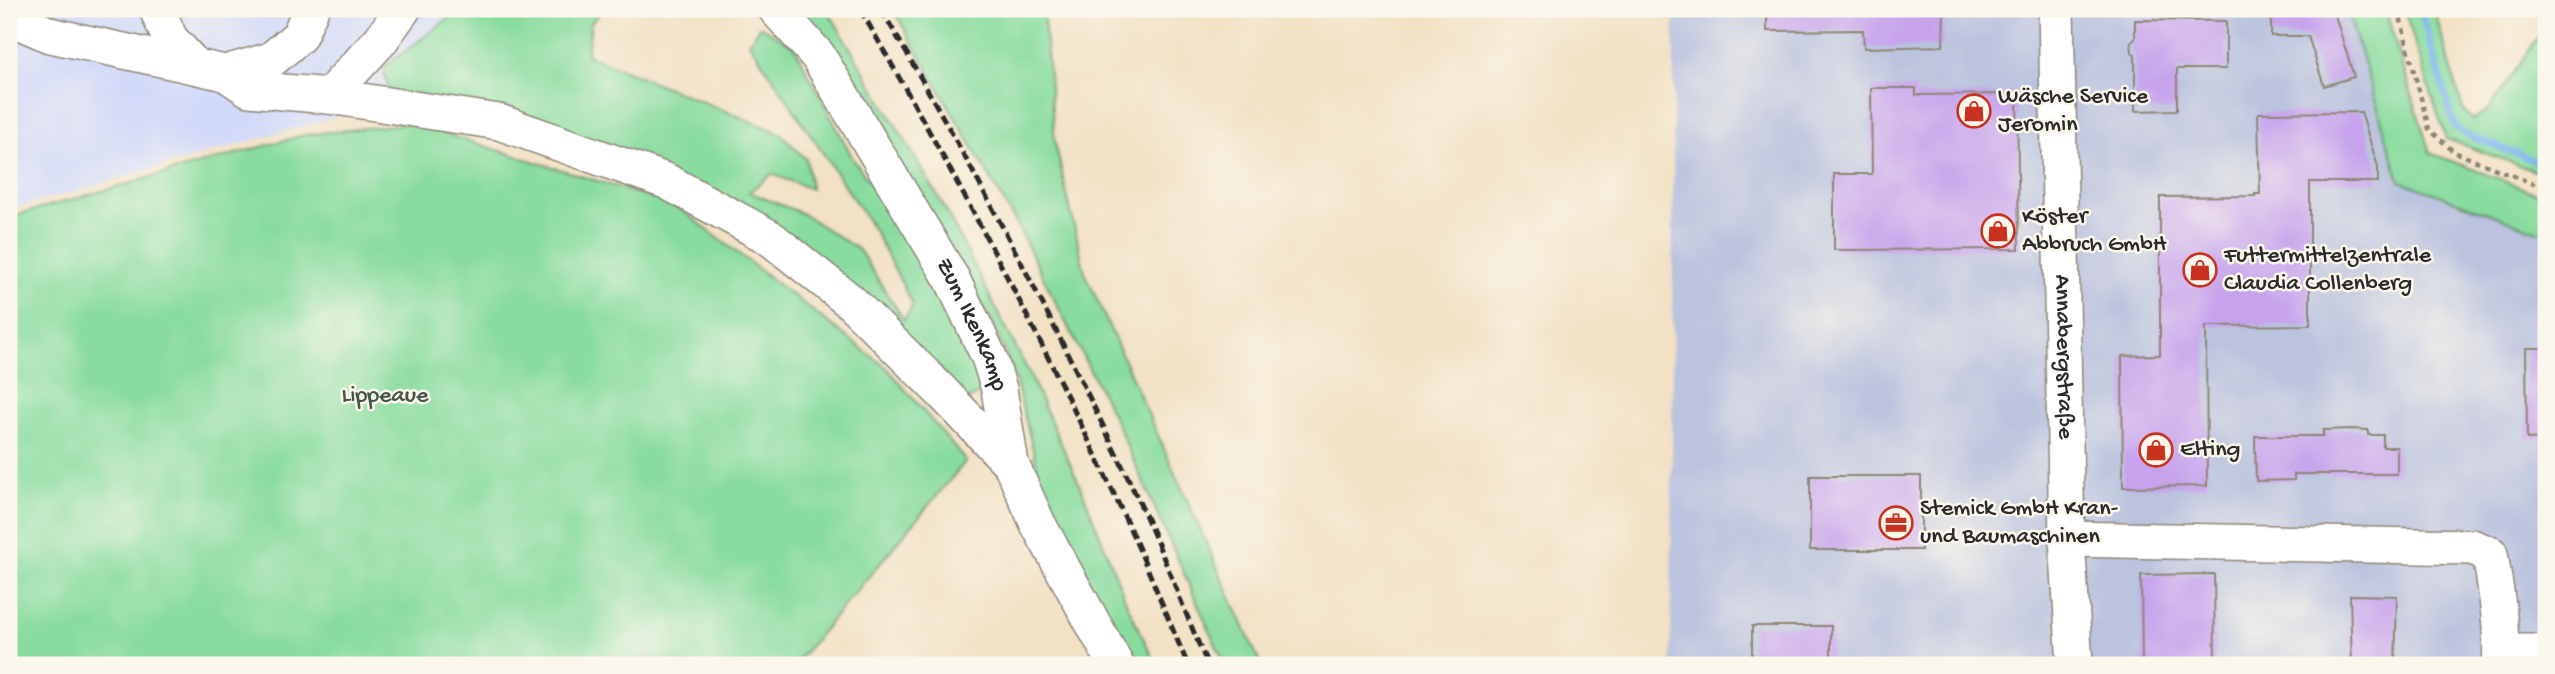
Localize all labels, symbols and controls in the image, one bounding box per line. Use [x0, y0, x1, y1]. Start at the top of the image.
place label: Wäsche Service Jeromin [1998, 83, 2149, 140]
shop icon: Wäsche Service Jeromin [1955, 92, 1993, 130]
place label: Köster Abbruch GmbH [2022, 203, 2167, 260]
shop icon: Köster Abbruch GmbH [1979, 212, 2017, 250]
place label: Futtermittelzentrale Claudia Collenberg [2223, 242, 2432, 299]
shop icon: Futtermittelzentrale Claudia Collenberg [2181, 251, 2219, 289]
street label: Zum Ikenkamp [928, 253, 1013, 395]
street label: Annabergstraße [2047, 274, 2079, 440]
park label: Lippeaue [342, 382, 429, 411]
shop icon: Elting [2137, 431, 2175, 469]
place label: Elting [2180, 436, 2240, 465]
place label: Stemick GmbH Kran- und Baumaschinen [1920, 495, 2119, 552]
office icon: Stemick GmbH Kran- und Baumaschinen [1877, 504, 1915, 542]

